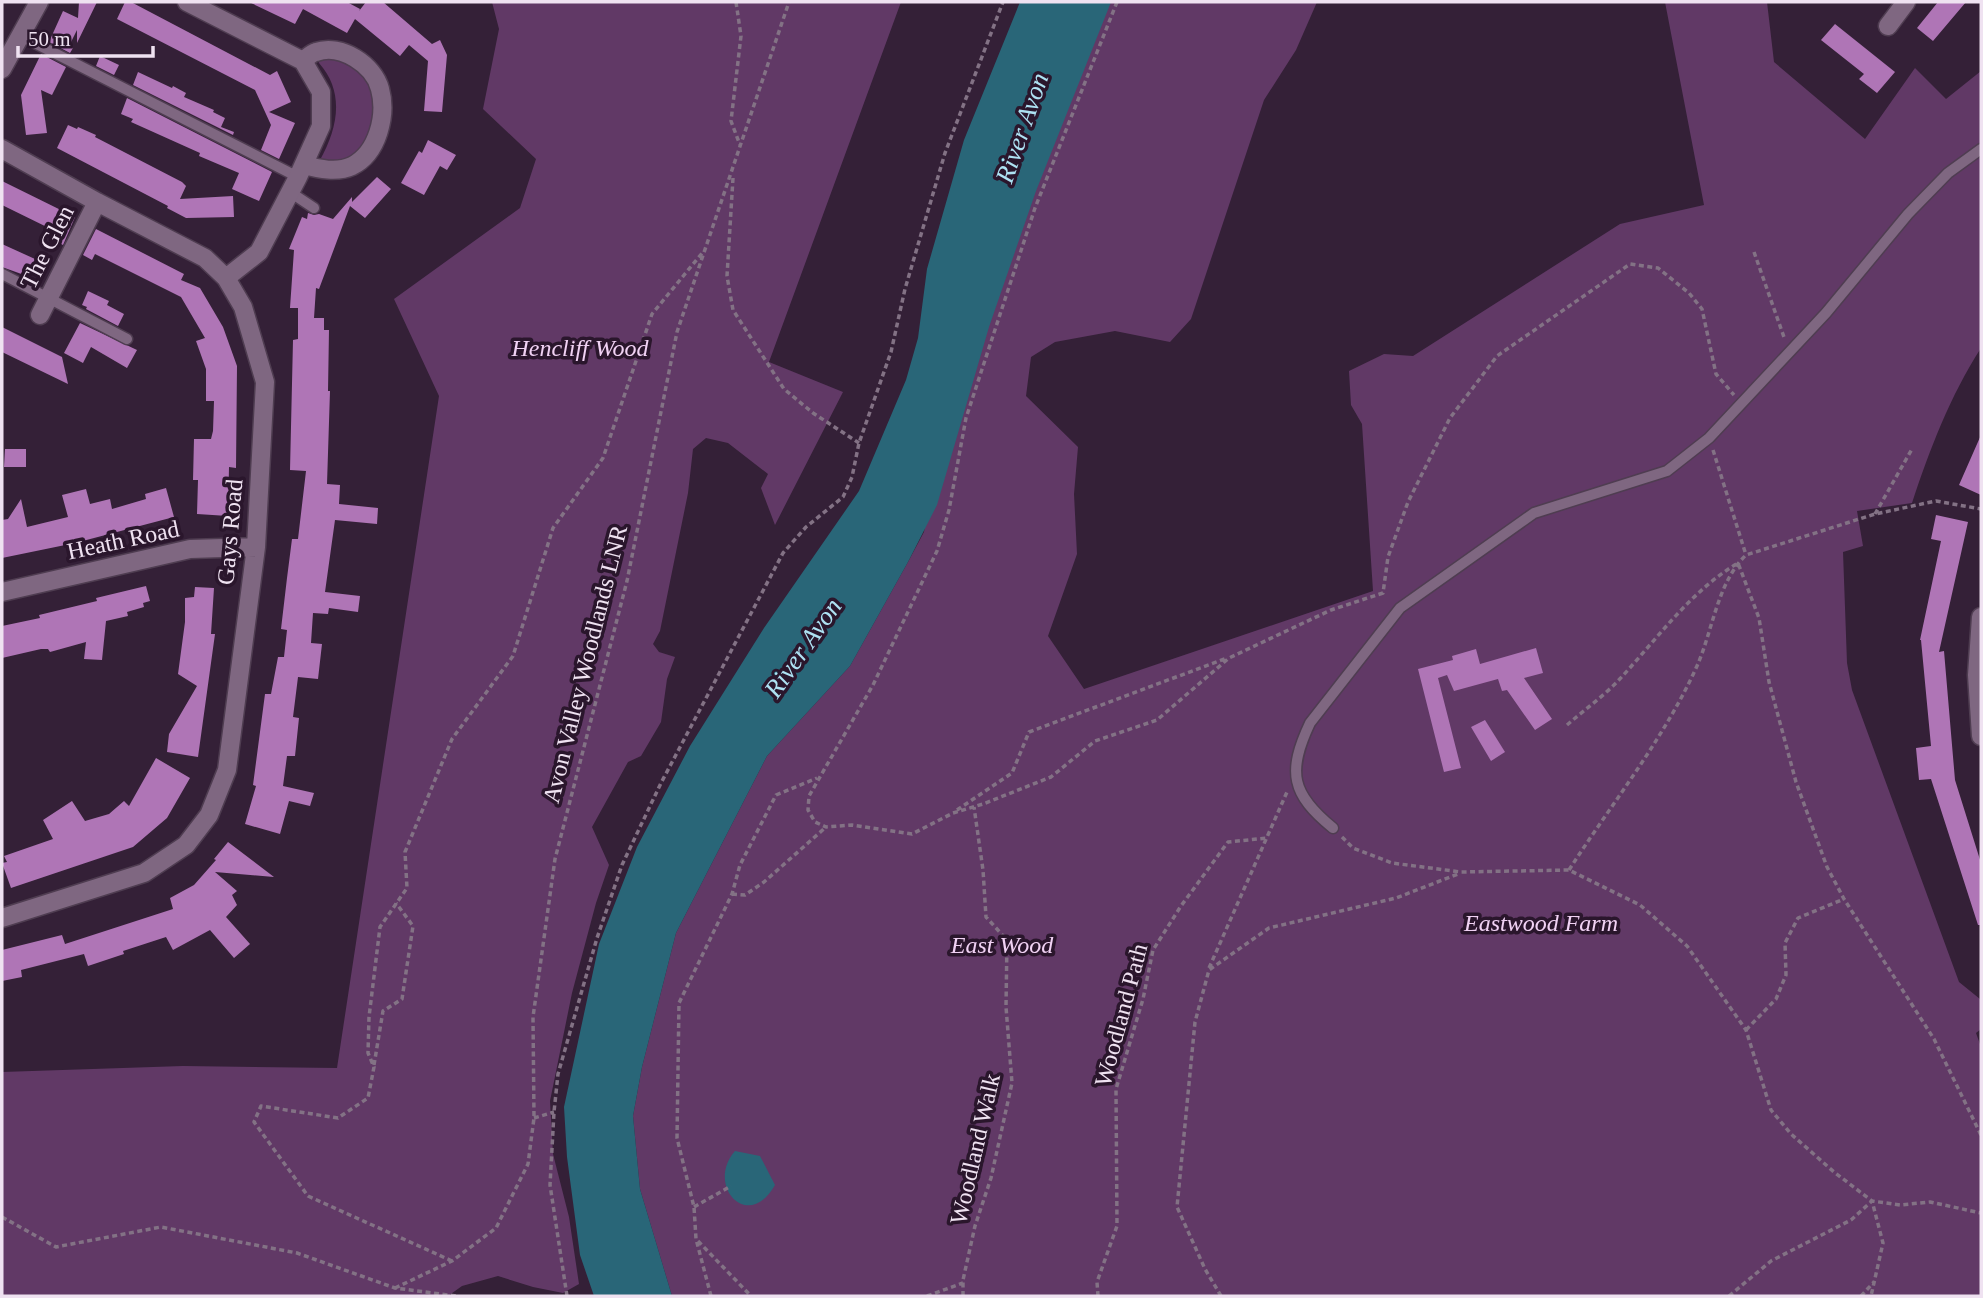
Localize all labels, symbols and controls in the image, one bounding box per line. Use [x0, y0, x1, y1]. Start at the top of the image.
scale bar [18, 14, 152, 58]
text: 50 m [28, 27, 71, 51]
water label: River Avon [989, 69, 1054, 188]
street label: The Glen [15, 201, 79, 293]
park label: Hencliff Wood [510, 335, 650, 361]
street label: Gays Road [212, 478, 248, 586]
street label: Heath Road [65, 515, 181, 565]
street label: Avon Valley Woodlands LNR [538, 522, 632, 806]
water label: River Avon [758, 593, 848, 704]
park label: Eastwood Farm [1463, 910, 1618, 936]
park label: East Wood [950, 932, 1054, 958]
street label: Woodland Path [1089, 941, 1153, 1089]
street label: Woodland Walk [945, 1071, 1005, 1227]

